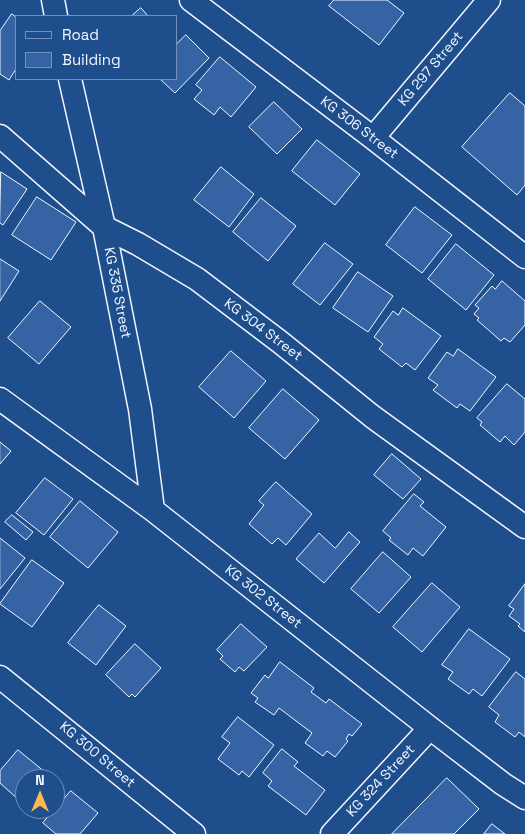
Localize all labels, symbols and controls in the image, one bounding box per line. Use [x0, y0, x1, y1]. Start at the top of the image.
legend [15, 15, 178, 80]
text: Road [62, 25, 99, 44]
street label: KG 297 Street [395, 28, 467, 110]
text: Building [62, 50, 121, 69]
street label: KG 306 Street [317, 93, 401, 163]
street label: KG 335 Street [100, 246, 134, 340]
street label: KG 304 Street [221, 295, 305, 365]
street label: KG 302 Street [221, 562, 305, 632]
street label: KG 300 Street [56, 718, 138, 792]
street label: KG 324 Street [343, 741, 419, 821]
north arrow [15, 769, 65, 819]
text: N [35, 771, 45, 789]

